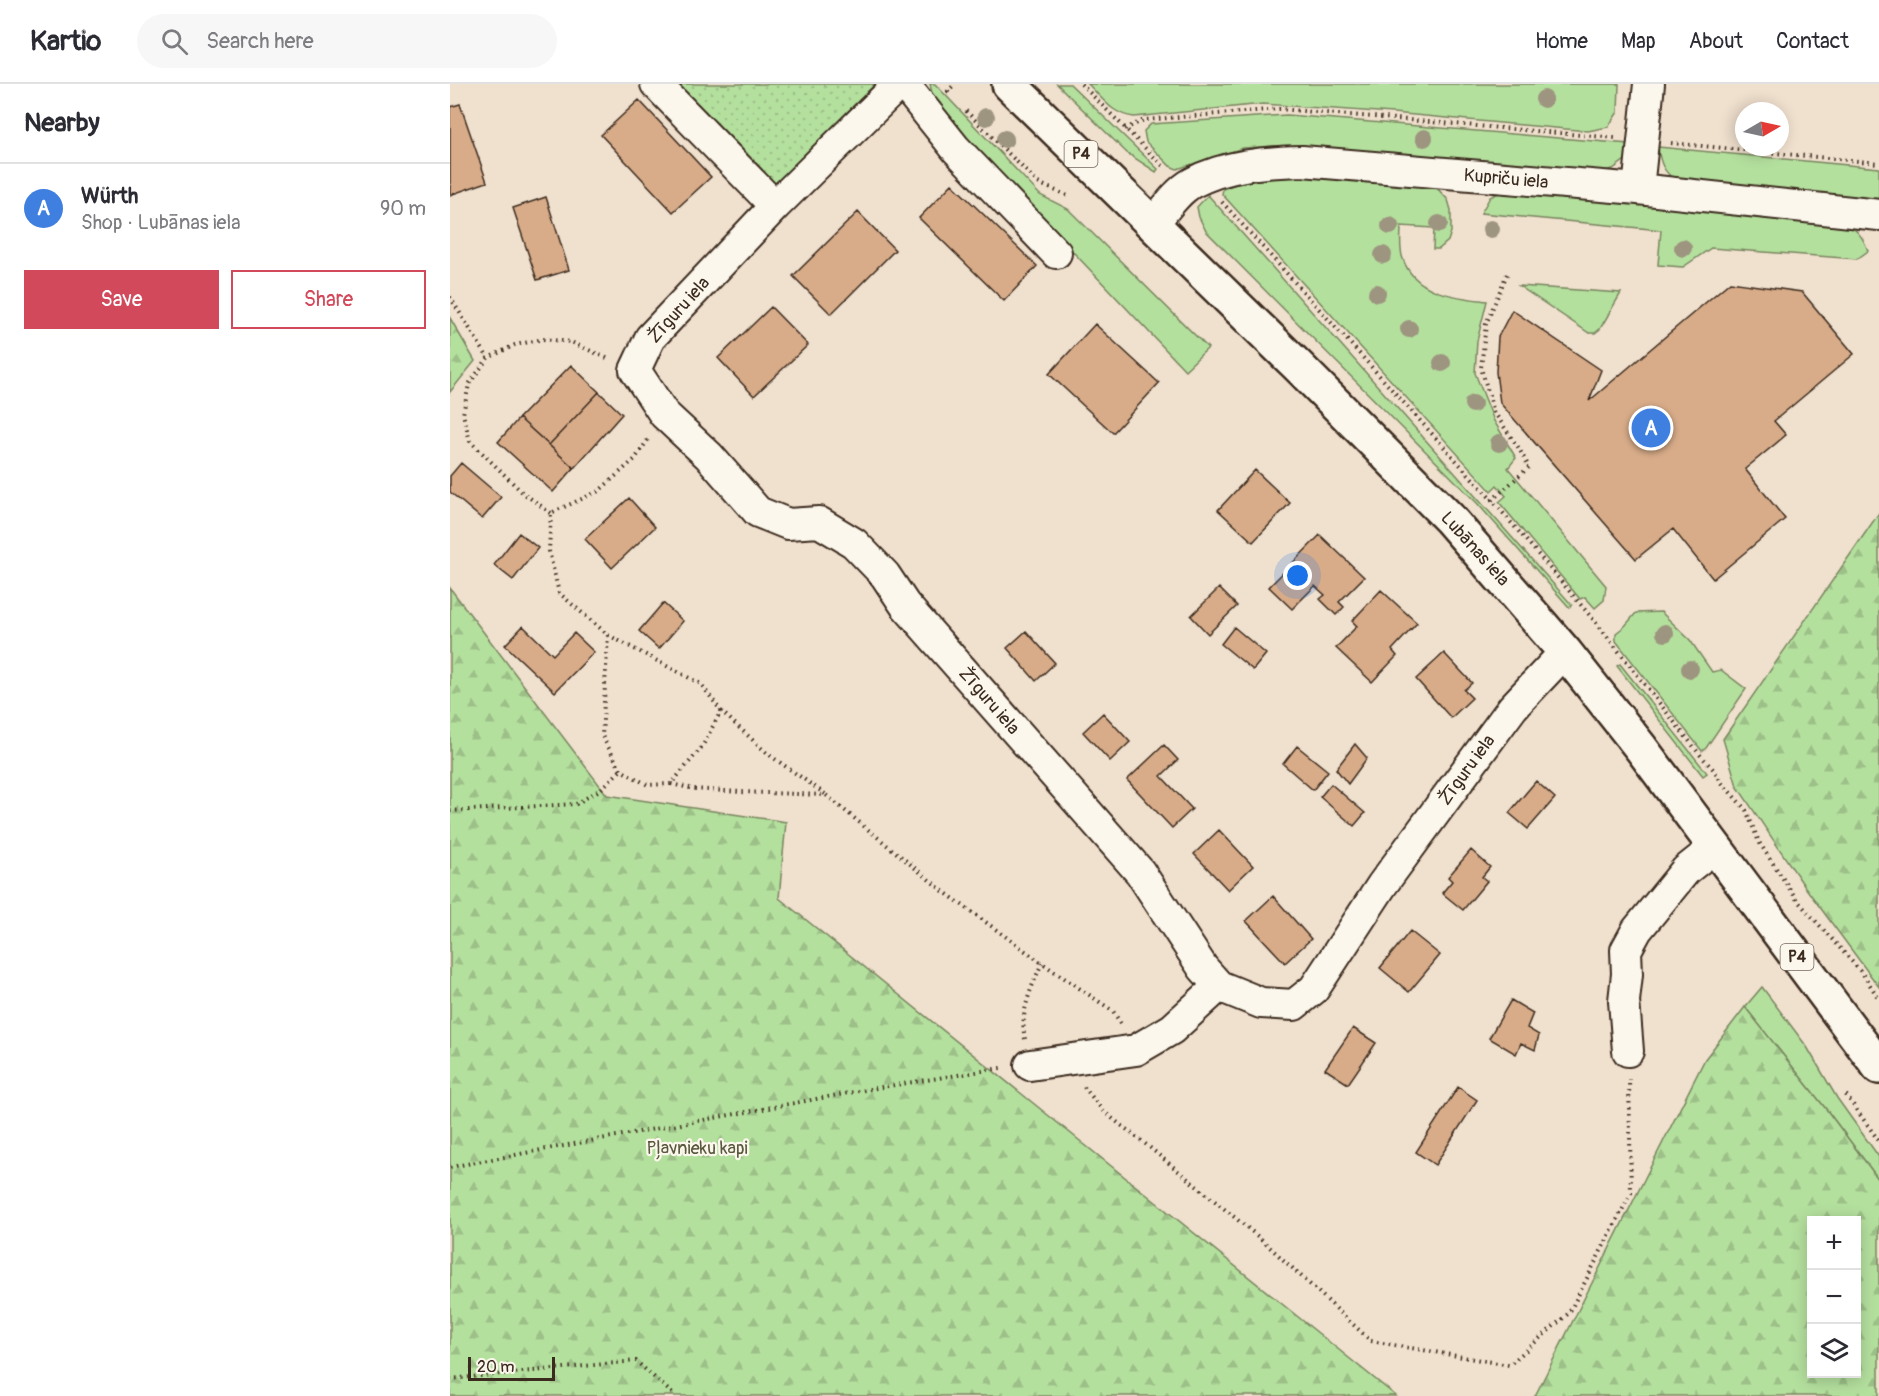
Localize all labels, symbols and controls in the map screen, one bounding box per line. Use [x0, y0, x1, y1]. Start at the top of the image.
search box [137, 14, 557, 68]
text: Kartio [30, 24, 101, 59]
icon: search [158, 25, 191, 58]
text: Search here [206, 27, 314, 55]
text: Home [1535, 28, 1588, 55]
text: Map [1621, 28, 1656, 55]
text: About [1689, 28, 1743, 55]
text: Contact [1776, 28, 1849, 55]
north arrow [1735, 102, 1789, 156]
text: Nearby [24, 107, 100, 139]
road number: P4 [1064, 141, 1098, 167]
street label: Kupriču iela [1463, 164, 1549, 194]
text: Würth [81, 182, 138, 210]
text: A [37, 196, 50, 221]
text: 90 m [380, 196, 426, 221]
text: Shop · Lubānas iela [81, 210, 240, 235]
button: Save [24, 270, 219, 329]
button: Share [231, 270, 426, 329]
street label: Žīguru iela [643, 272, 715, 348]
pin: A [1632, 406, 1670, 450]
street label: Lubānas iela [1435, 507, 1515, 591]
your location [1283, 561, 1312, 590]
street label: Žīguru iela [953, 663, 1025, 739]
street label: Žīguru iela [1434, 730, 1500, 810]
road number: P4 [1780, 944, 1814, 970]
park label: Pļavnieku kapi [646, 1137, 748, 1160]
map controls [1807, 1216, 1861, 1378]
button: + [1807, 1216, 1861, 1270]
button: − [1807, 1270, 1861, 1324]
button: layers [1807, 1324, 1861, 1378]
scale bar [468, 1354, 555, 1382]
text: 20 m [477, 1357, 515, 1377]

